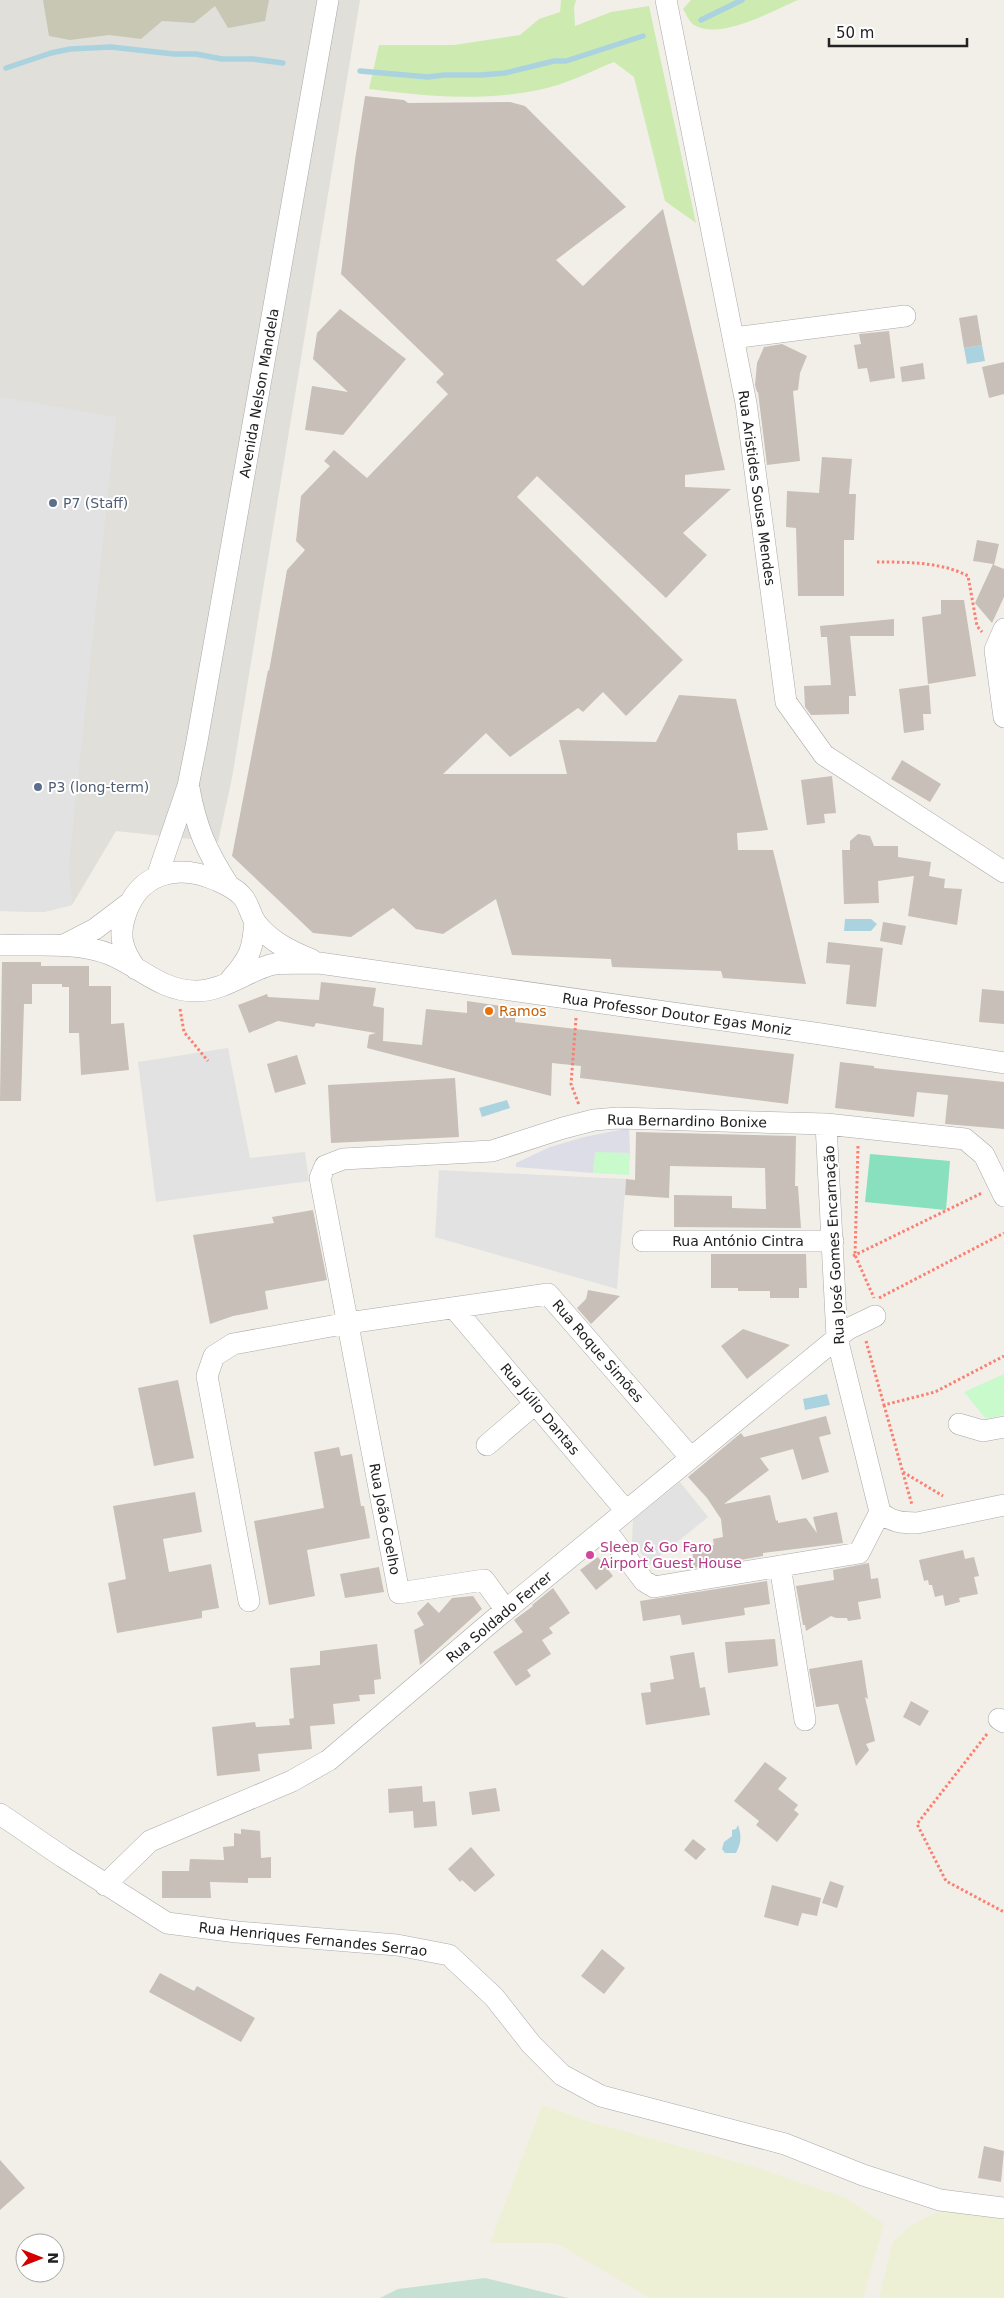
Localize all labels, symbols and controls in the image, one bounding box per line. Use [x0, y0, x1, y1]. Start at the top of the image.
scale bar [829, 15, 966, 47]
text: 50 m [836, 24, 874, 42]
street label: Avenida Nelson Mandela [236, 307, 282, 479]
street label: Rua Aristides Sousa Mendes [735, 389, 779, 587]
place label: P7 (Staff) [63, 495, 128, 511]
marker: P7 (Staff) [47, 497, 59, 509]
place label: P3 (long-term) [48, 779, 149, 795]
marker: P3 (long-term) [32, 781, 44, 793]
street label: Rua Professor Doutor Egas Moniz [561, 990, 793, 1038]
place label: Ramos [499, 1003, 547, 1019]
marker: Ramos [483, 1005, 495, 1017]
street label: Rua Bernardino Bonixe [607, 1112, 767, 1130]
street label: Rua José Gomes Encarnação [821, 1145, 847, 1345]
street label: Rua António Cintra [672, 1233, 804, 1249]
street label: Rua Roque Simões [549, 1297, 647, 1405]
street label: Rua Júlio Dantas [497, 1360, 583, 1458]
street label: Rua João Coelho [366, 1462, 404, 1576]
place label: Sleep & Go Faro Airport Guest House [600, 1539, 742, 1571]
marker: Sleep & Go Faro Airport Guest House [584, 1549, 596, 1561]
street label: Rua Soldado Ferrer [443, 1568, 555, 1666]
street label: Rua Henriques Fernandes Serrao [198, 1919, 428, 1959]
north arrow [15, 2233, 65, 2283]
text: N [45, 2252, 61, 2264]

